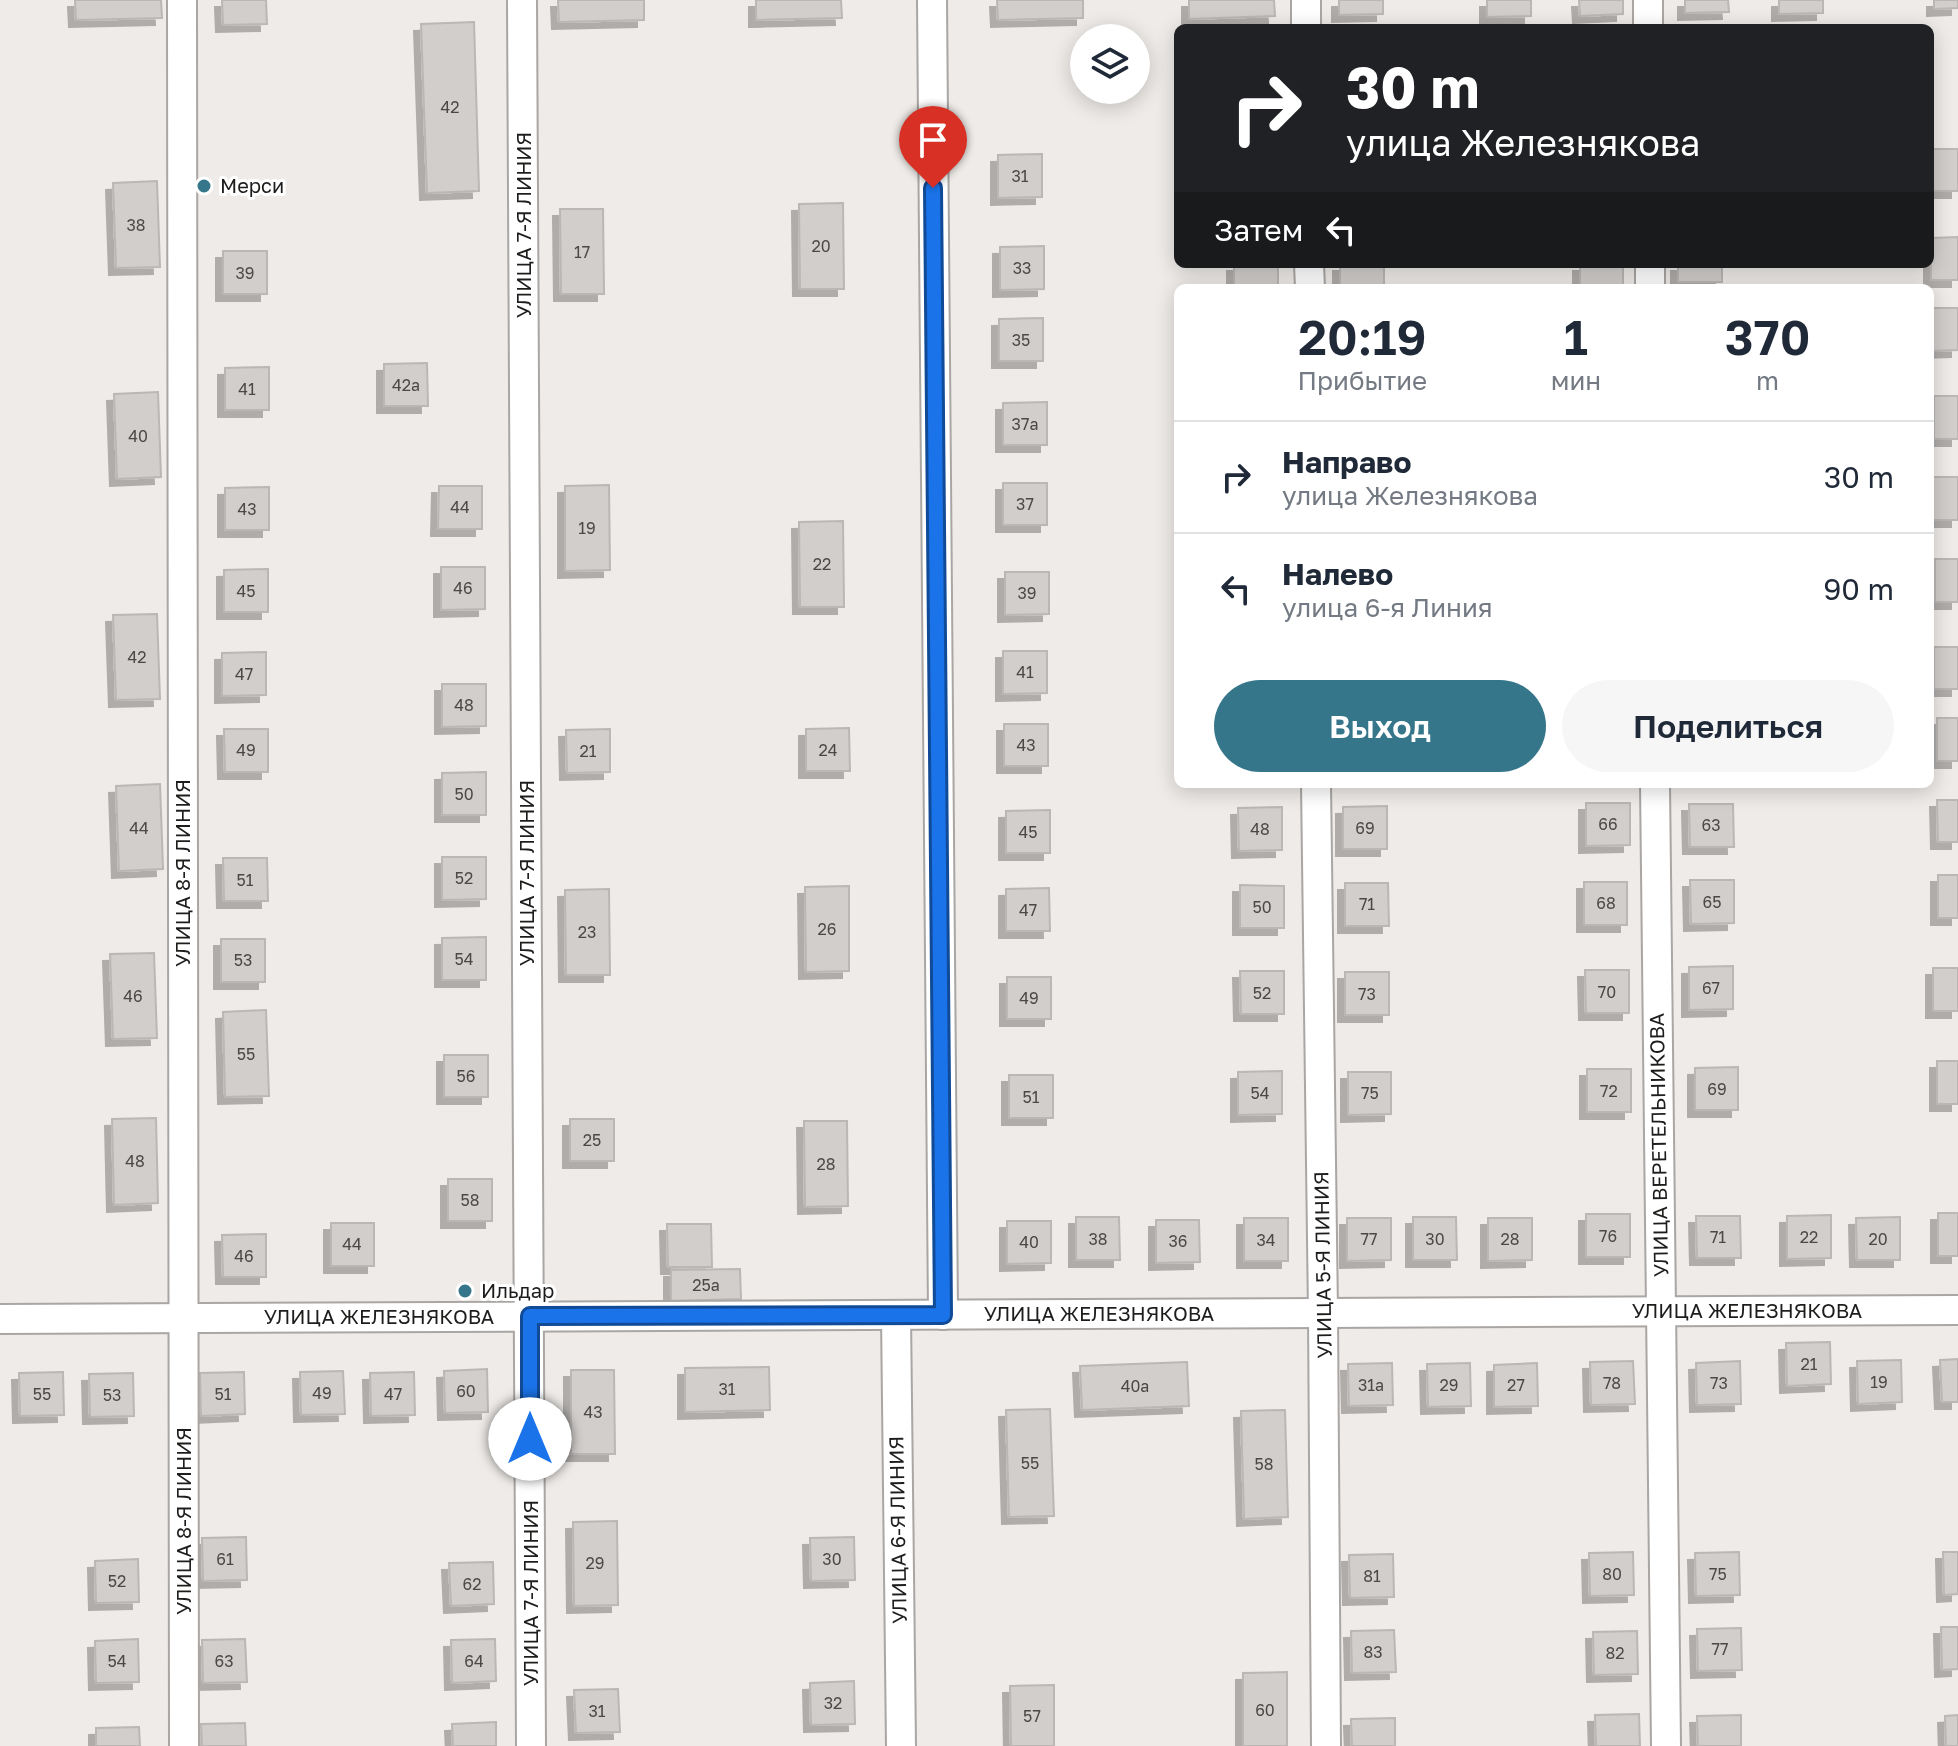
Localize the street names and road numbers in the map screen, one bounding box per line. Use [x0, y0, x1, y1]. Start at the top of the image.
street label: УЛИЦА 7-Я ЛИНИЯ [511, 132, 535, 318]
street label: УЛИЦА 8-Я ЛИНИЯ [170, 779, 194, 967]
street label: УЛИЦА 7-Я ЛИНИЯ [514, 780, 538, 966]
street label: УЛИЦА ВЕРЕТЕЛЬНИКОВА [1644, 1013, 1672, 1277]
street label: УЛИЦА 5-Я ЛИНИЯ [1308, 1171, 1336, 1359]
street label: УЛИЦА ЖЕЛЕЗНЯКОВА [1632, 1298, 1862, 1322]
street label: УЛИЦА ЖЕЛЕЗНЯКОВА [984, 1301, 1214, 1325]
street label: УЛИЦА ЖЕЛЕЗНЯКОВА [264, 1304, 494, 1328]
street label: УЛИЦА 8-Я ЛИНИЯ [171, 1427, 195, 1615]
street label: УЛИЦА 6-Я ЛИНИЯ [883, 1436, 911, 1624]
street label: УЛИЦА 7-Я ЛИНИЯ [518, 1500, 542, 1686]

